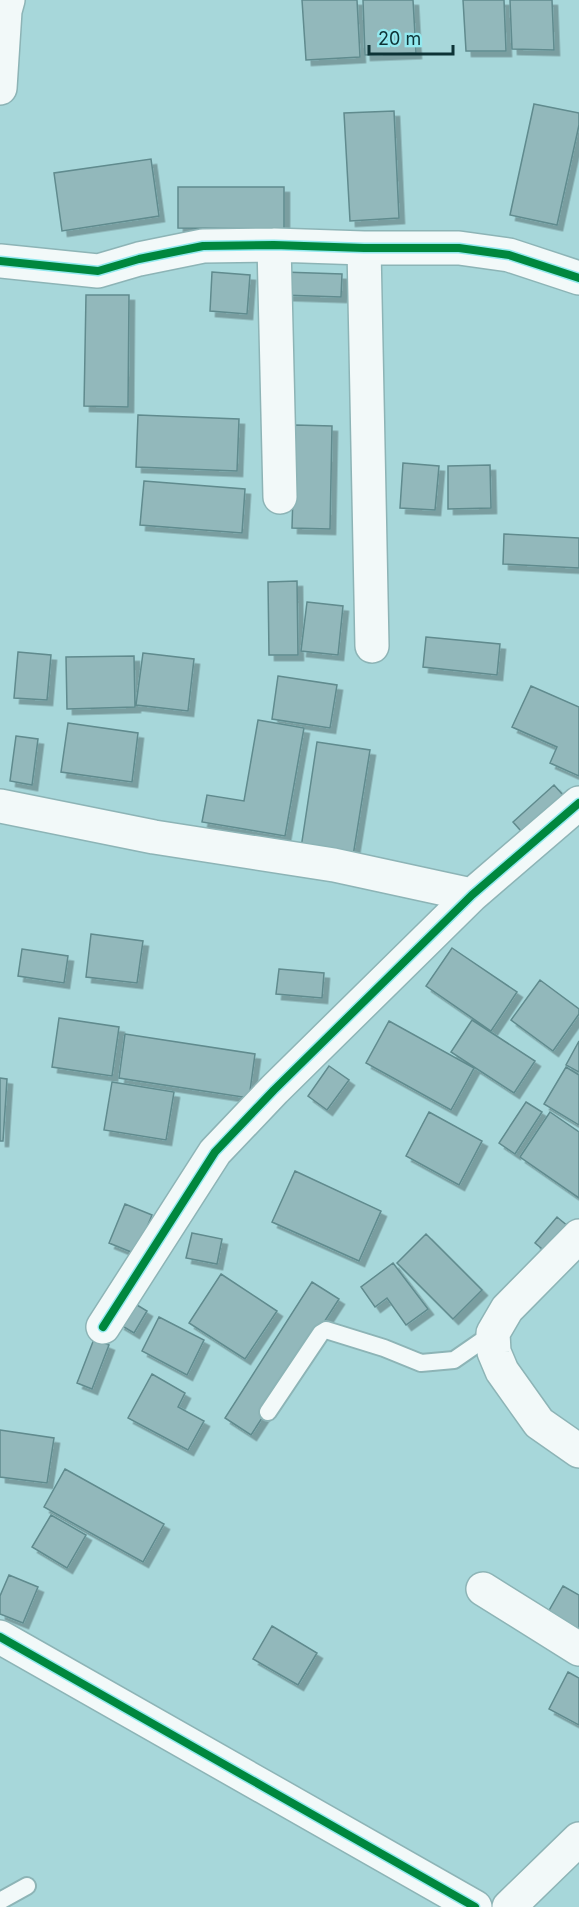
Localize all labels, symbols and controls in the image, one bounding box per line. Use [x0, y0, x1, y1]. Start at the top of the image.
scale bar [369, 18, 453, 56]
text: 20 m [378, 28, 421, 49]

